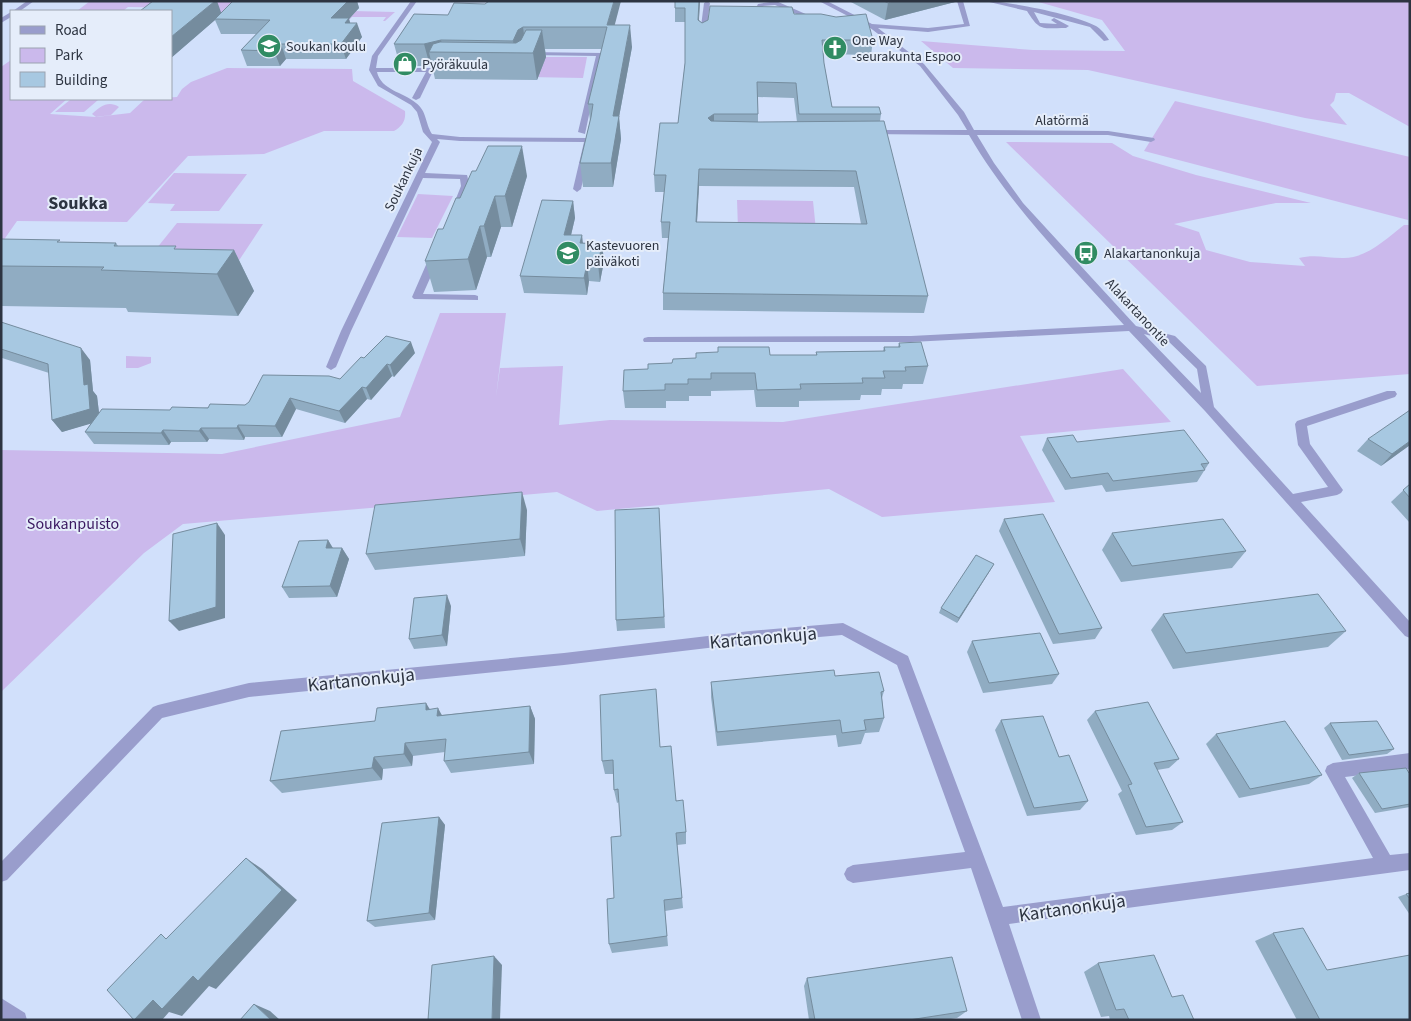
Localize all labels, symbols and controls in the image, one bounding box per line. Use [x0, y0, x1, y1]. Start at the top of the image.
legend [10, 10, 172, 100]
text: Road [55, 20, 87, 41]
place label: One Way -seurakunta Espoo [852, 31, 961, 67]
school or university icon: Soukan koulu [256, 33, 282, 59]
church icon: One Way -seurakunta Espoo [822, 35, 848, 61]
place label: Soukan koulu [286, 37, 366, 57]
text: Park [55, 45, 84, 66]
shop icon: Pyöräkuula [392, 51, 418, 77]
place label: Pyöräkuula [422, 55, 488, 75]
text: Building [55, 70, 108, 91]
street label: Alatörmä [1035, 111, 1089, 131]
street label: Soukankuja [380, 144, 428, 215]
district label: Soukka [48, 191, 108, 216]
place label: Kastevuoren päiväkoti [586, 236, 659, 272]
school or university icon: Kastevuoren päiväkoti [555, 240, 581, 266]
bus stop icon: Alakartanonkuja [1073, 240, 1099, 266]
place label: Alakartanonkuja [1104, 244, 1200, 264]
street label: Alakartanontie [1100, 274, 1174, 351]
park label: Soukanpuisto [27, 513, 119, 535]
street label: Kartanonkuja [708, 620, 818, 657]
street label: Kartanonkuja [306, 661, 416, 700]
street label: Kartanonkuja [1017, 888, 1127, 929]

